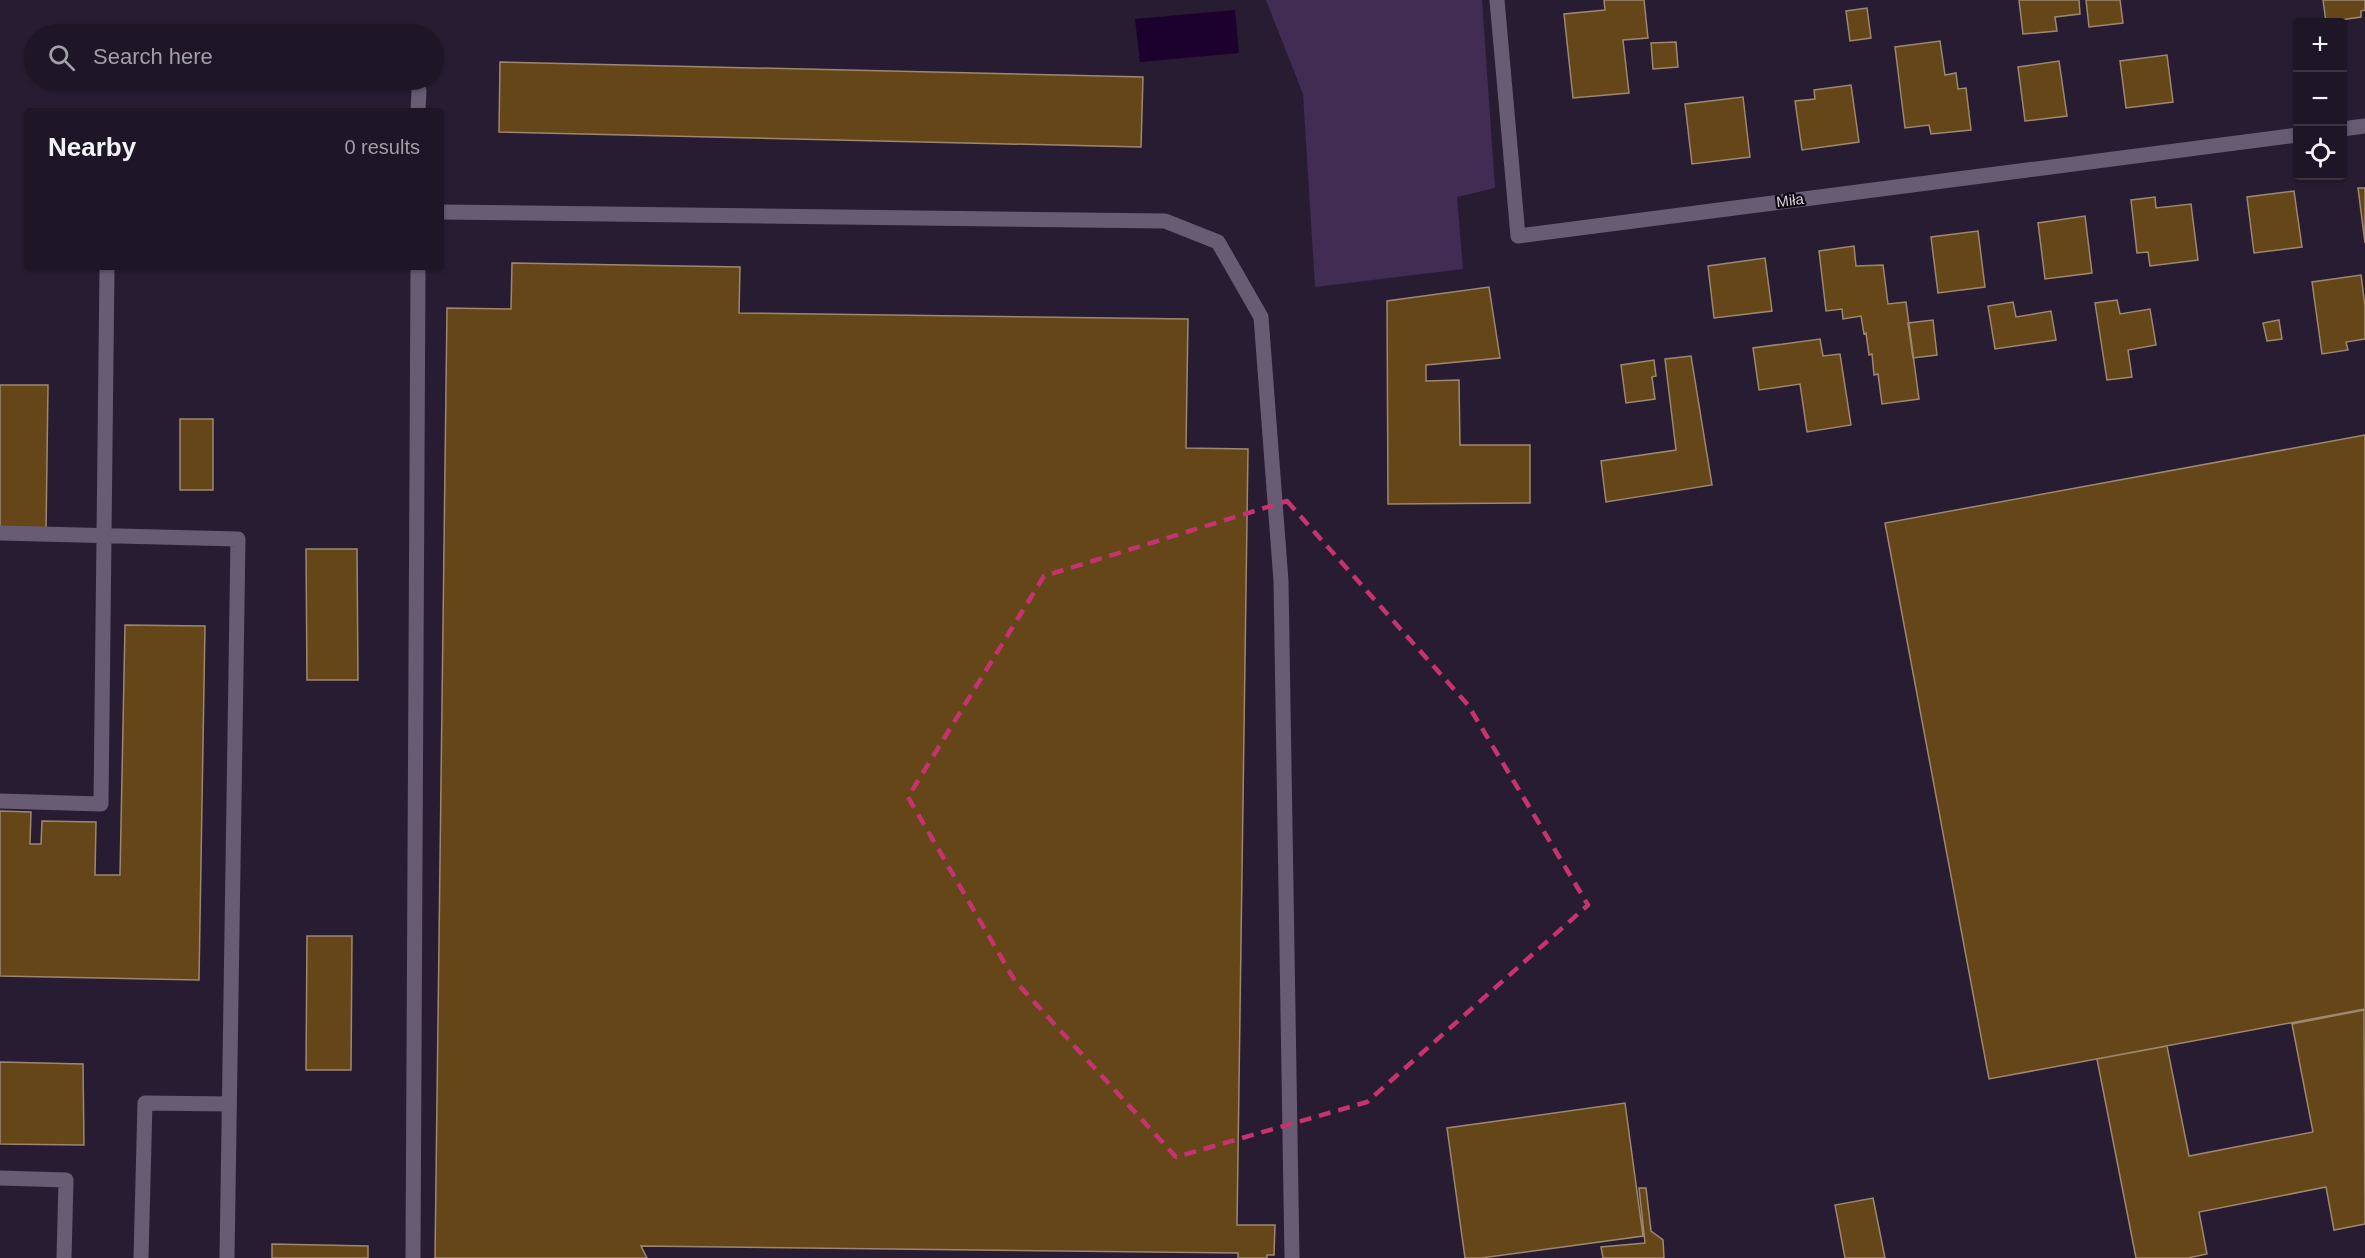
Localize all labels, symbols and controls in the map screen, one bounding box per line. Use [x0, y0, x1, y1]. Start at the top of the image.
map controls [2293, 18, 2347, 180]
button: + [2293, 18, 2347, 72]
search box [24, 24, 444, 90]
icon: search [45, 41, 78, 74]
text: Search here [93, 44, 213, 69]
button: − [2293, 72, 2347, 126]
button: locate [2293, 126, 2347, 180]
text: Nearby [48, 132, 136, 162]
text: 0 results [344, 136, 420, 158]
street label: Miła [1775, 190, 1805, 210]

